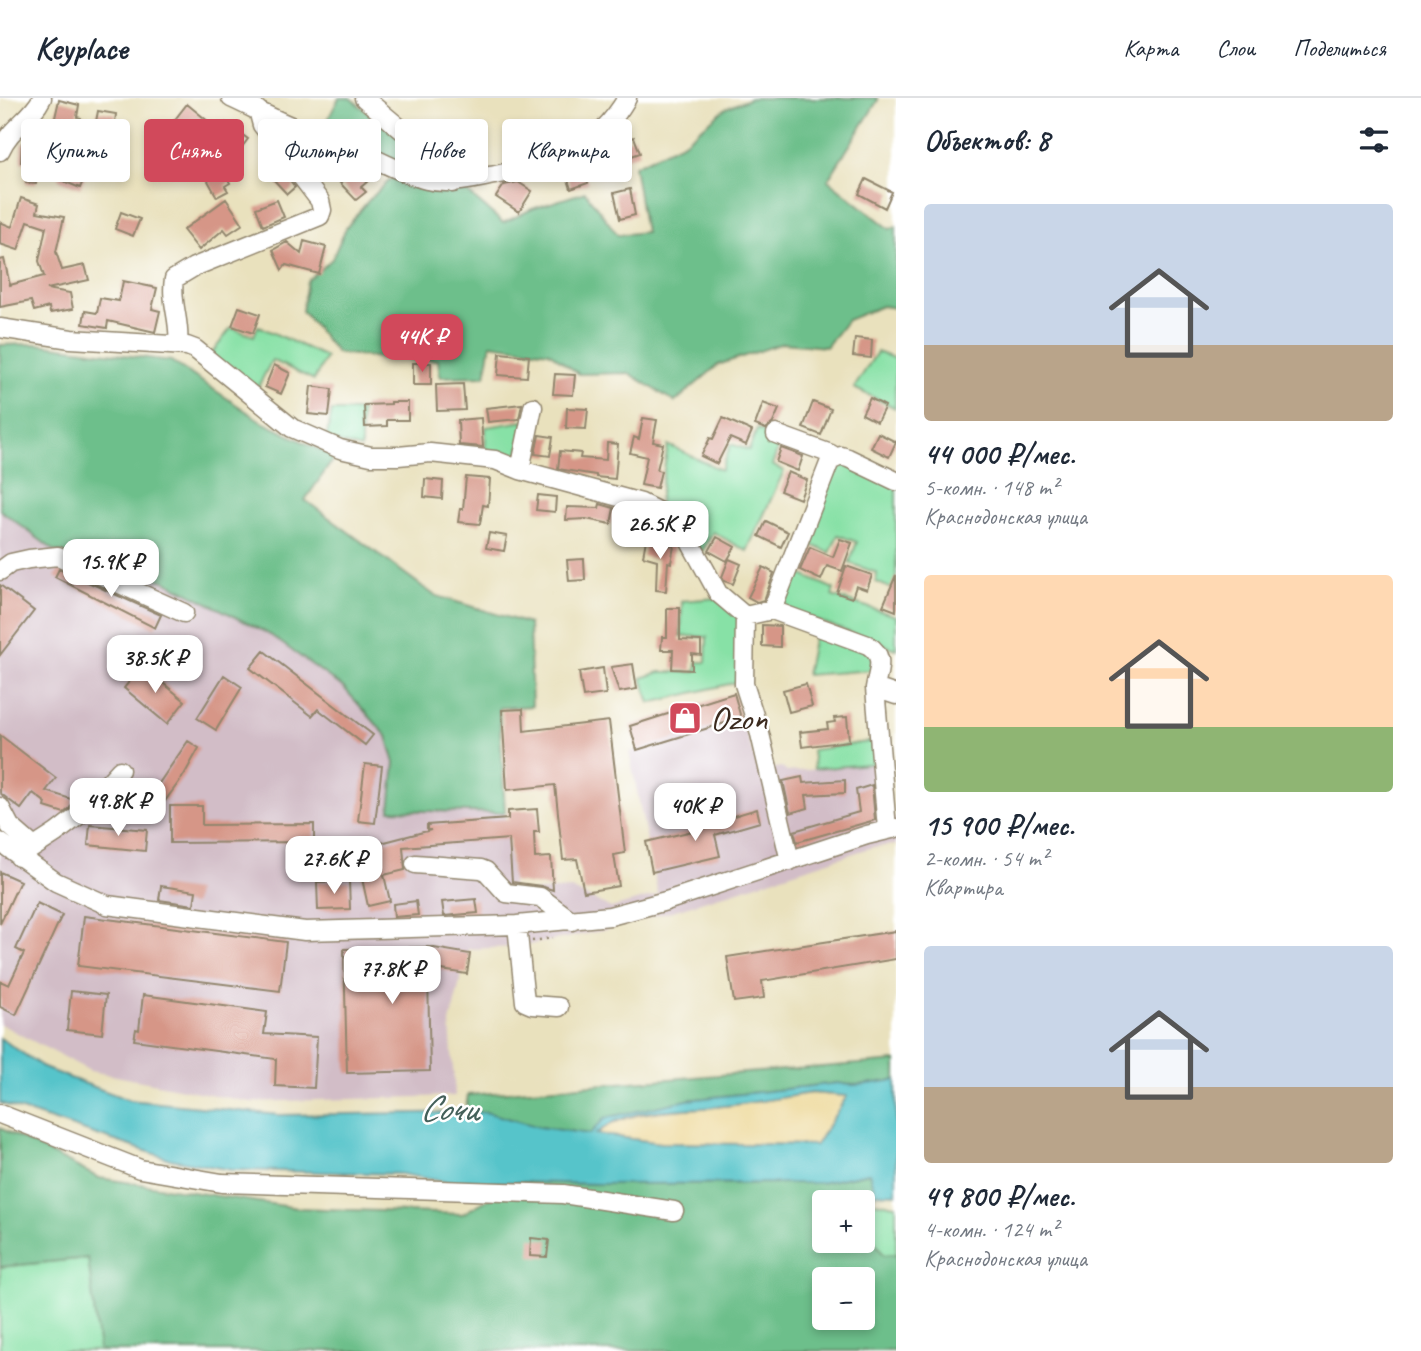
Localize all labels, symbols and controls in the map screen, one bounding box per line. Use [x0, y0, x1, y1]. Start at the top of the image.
text: Keyplace [35, 27, 128, 69]
text: Карта [1124, 33, 1178, 63]
text: Слои [1216, 33, 1255, 63]
text: Поделиться [1293, 33, 1386, 63]
chip: Купить [21, 119, 130, 182]
chip: Снять [144, 119, 244, 182]
chip: Фильтры [258, 119, 381, 182]
chip: Новое [395, 119, 488, 182]
chip: Квартира [502, 119, 632, 182]
text: Объектов: 8 [924, 121, 1049, 159]
icon: filters [1355, 121, 1393, 159]
icon: home [1096, 250, 1222, 376]
pin: 44K ₽ [373, 314, 471, 374]
text: 44K ₽ [397, 322, 447, 351]
text: 44 000 ₽/мес. [924, 435, 1075, 473]
text: 5-комн. · 148 m² [924, 473, 1058, 502]
pin: 26.5K ₽ [595, 502, 725, 561]
text: Краснодонская улица [924, 502, 1087, 531]
text: 26.5K ₽ [628, 509, 692, 538]
pin: 15.9K ₽ [46, 540, 176, 599]
text: 15.9K ₽ [79, 547, 143, 576]
icon: home [1096, 621, 1222, 747]
pin: 38.5K ₽ [90, 636, 220, 695]
text: 38.5K ₽ [123, 643, 187, 672]
place label: Ozon [710, 696, 768, 741]
shop icon: Ozon [666, 699, 704, 737]
pin: 49.8K ₽ [53, 778, 183, 838]
pin: 40K ₽ [646, 784, 744, 843]
text: 49.8K ₽ [86, 786, 150, 815]
text: 40K ₽ [670, 791, 720, 820]
text: 15 900 ₽/мес. [924, 806, 1074, 844]
pin: 27.6K ₽ [269, 836, 399, 896]
text: 27.6K ₽ [301, 844, 367, 873]
text: 2-комн. · 54 m² [924, 844, 1048, 873]
text: Квартира [924, 873, 1002, 902]
pin: 77.8K ₽ [327, 946, 457, 1006]
text: 77.8K ₽ [360, 954, 424, 983]
icon: home [1096, 992, 1222, 1118]
water label: Сочи [419, 1084, 481, 1132]
text: 49 800 ₽/мес. [924, 1177, 1075, 1215]
map controls [812, 1190, 875, 1330]
button: + [812, 1190, 875, 1253]
text: 4-комн. · 124 m² [924, 1215, 1058, 1244]
text: Краснодонская улица [924, 1244, 1087, 1273]
button: − [812, 1267, 875, 1330]

